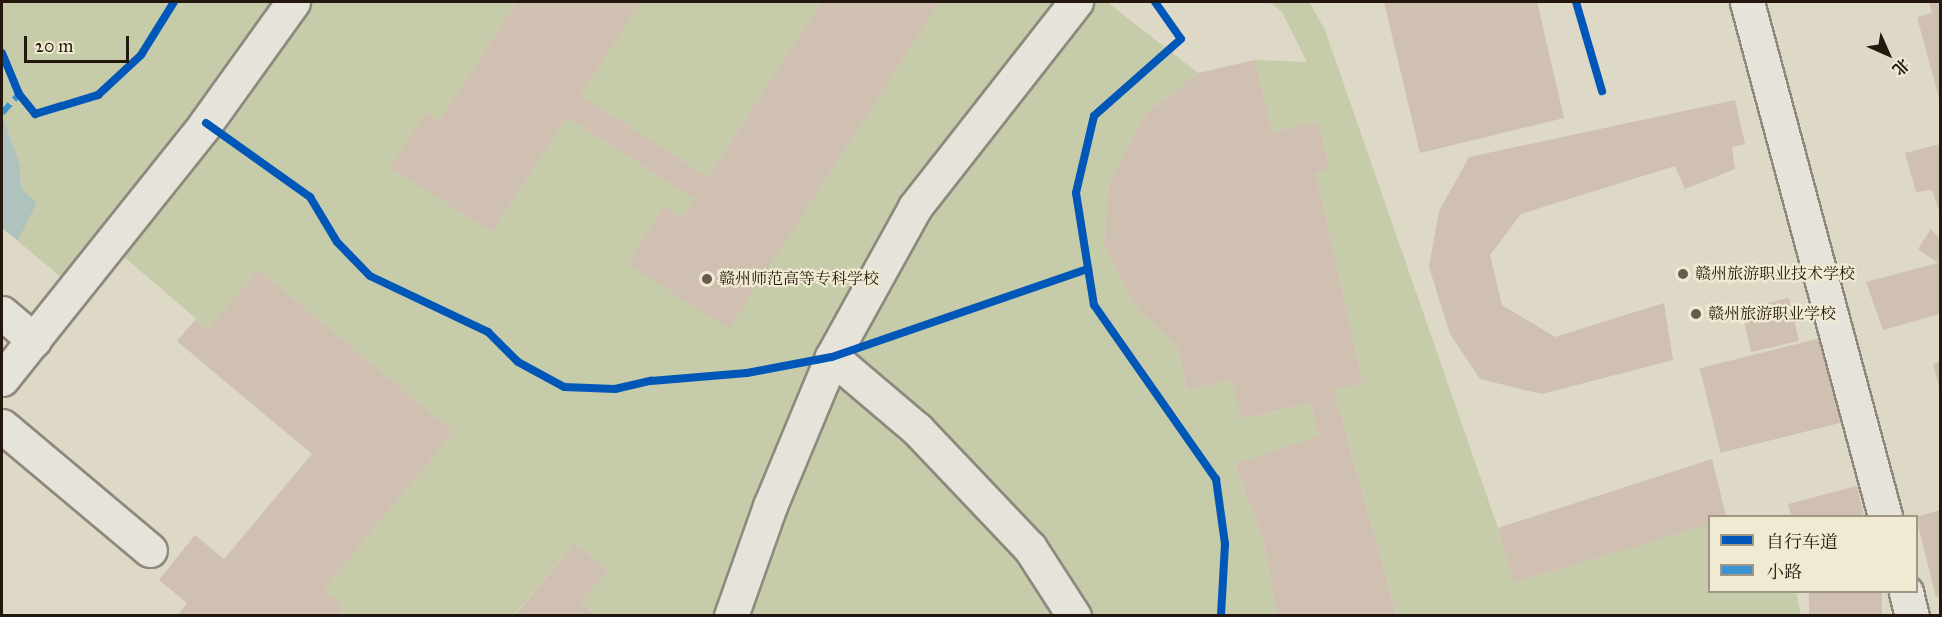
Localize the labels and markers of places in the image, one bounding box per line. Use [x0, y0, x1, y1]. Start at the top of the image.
place label: 赣州旅游职业技术学校 [1695, 264, 1855, 284]
marker: 赣州旅游职业技术学校 [1676, 267, 1690, 281]
place label: 赣州师范高等专科学校 [719, 269, 879, 289]
marker: 赣州师范高等专科学校 [700, 272, 714, 286]
place label: 赣州旅游职业学校 [1708, 304, 1836, 324]
marker: 赣州旅游职业学校 [1689, 307, 1703, 321]

